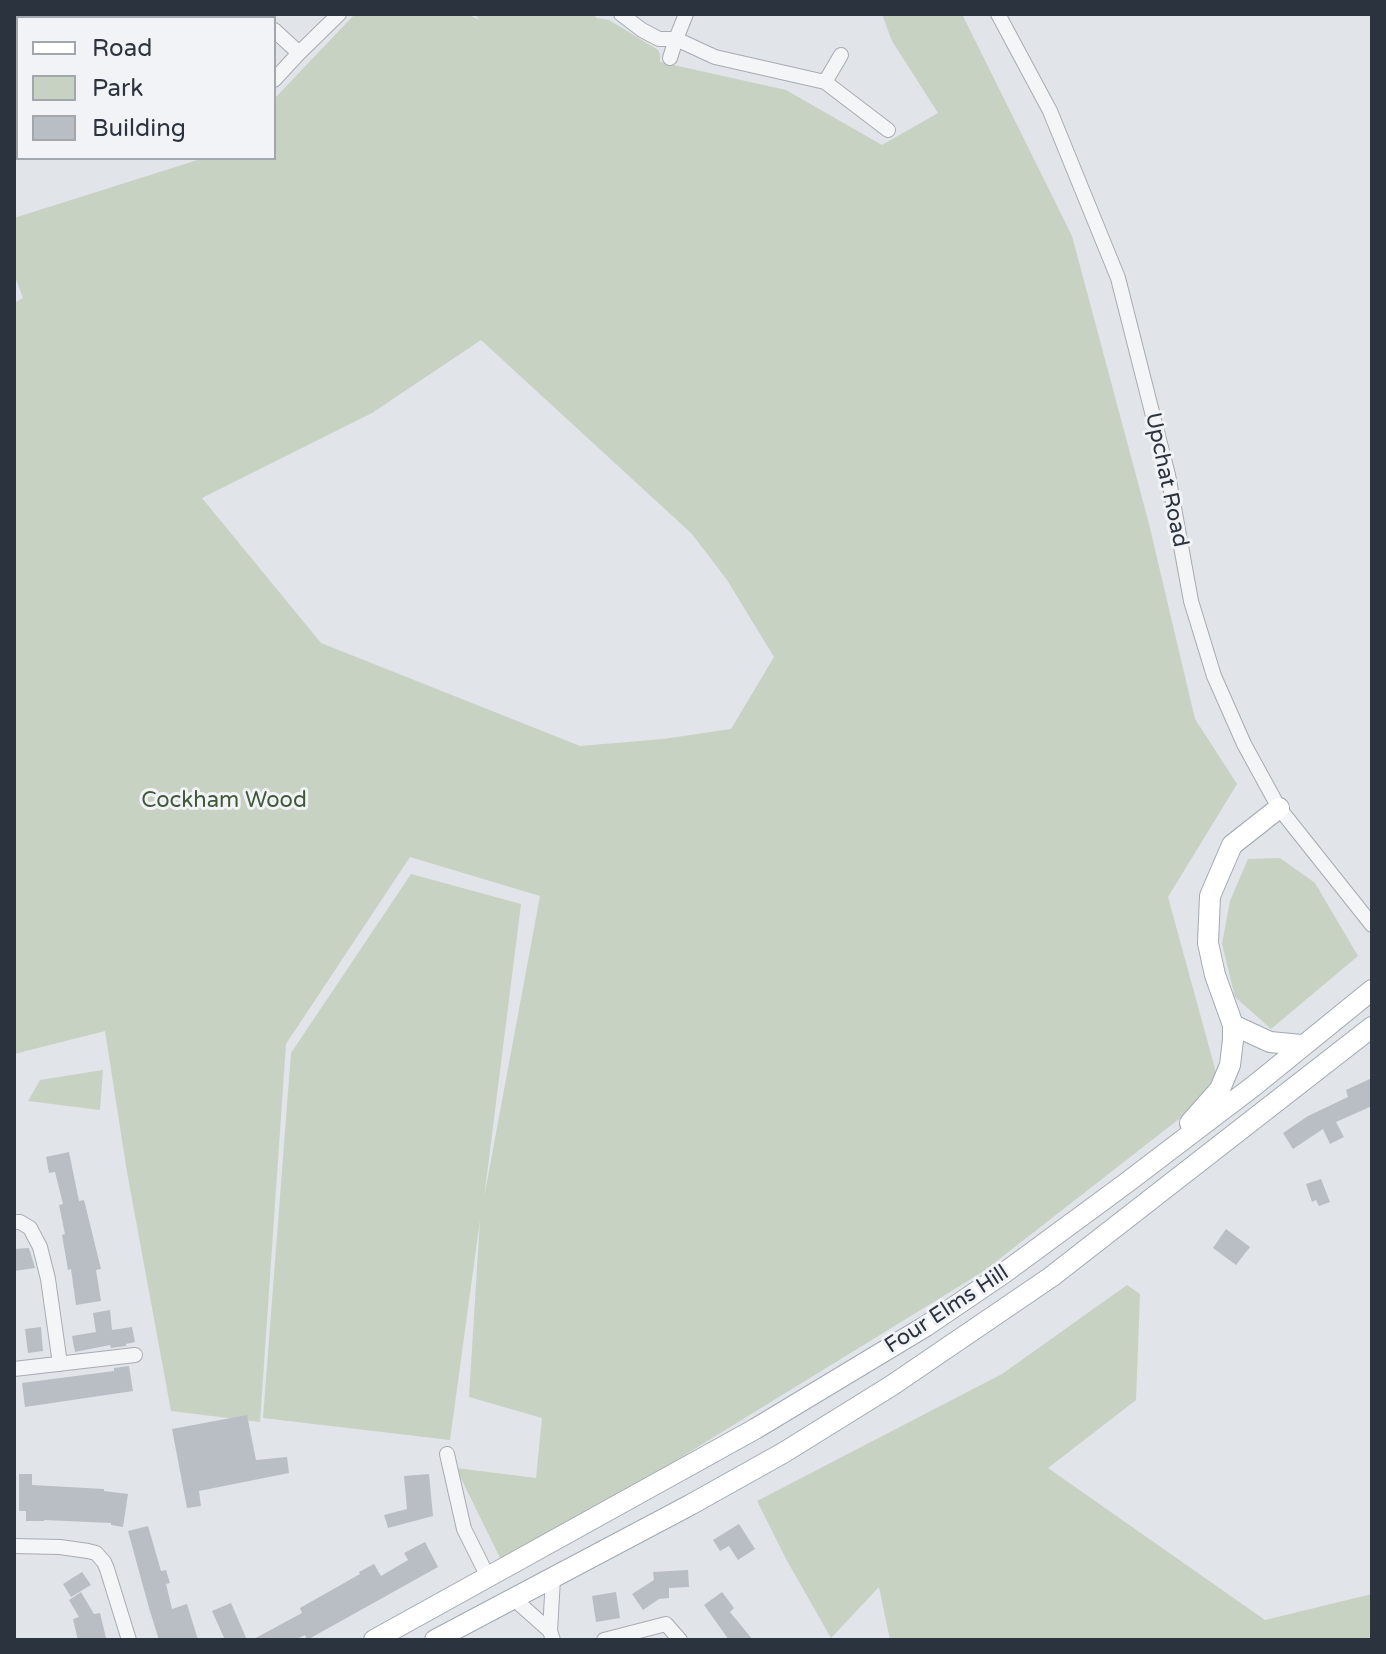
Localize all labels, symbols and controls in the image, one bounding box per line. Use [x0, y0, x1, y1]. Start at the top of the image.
legend [16, 16, 276, 160]
text: Road [92, 34, 152, 63]
text: Park [92, 74, 143, 103]
text: Building [92, 114, 186, 143]
street label: Upchat Road [1139, 410, 1193, 550]
park label: Cockham Wood [141, 788, 307, 814]
street label: Four Elms Hill [880, 1260, 1014, 1360]

